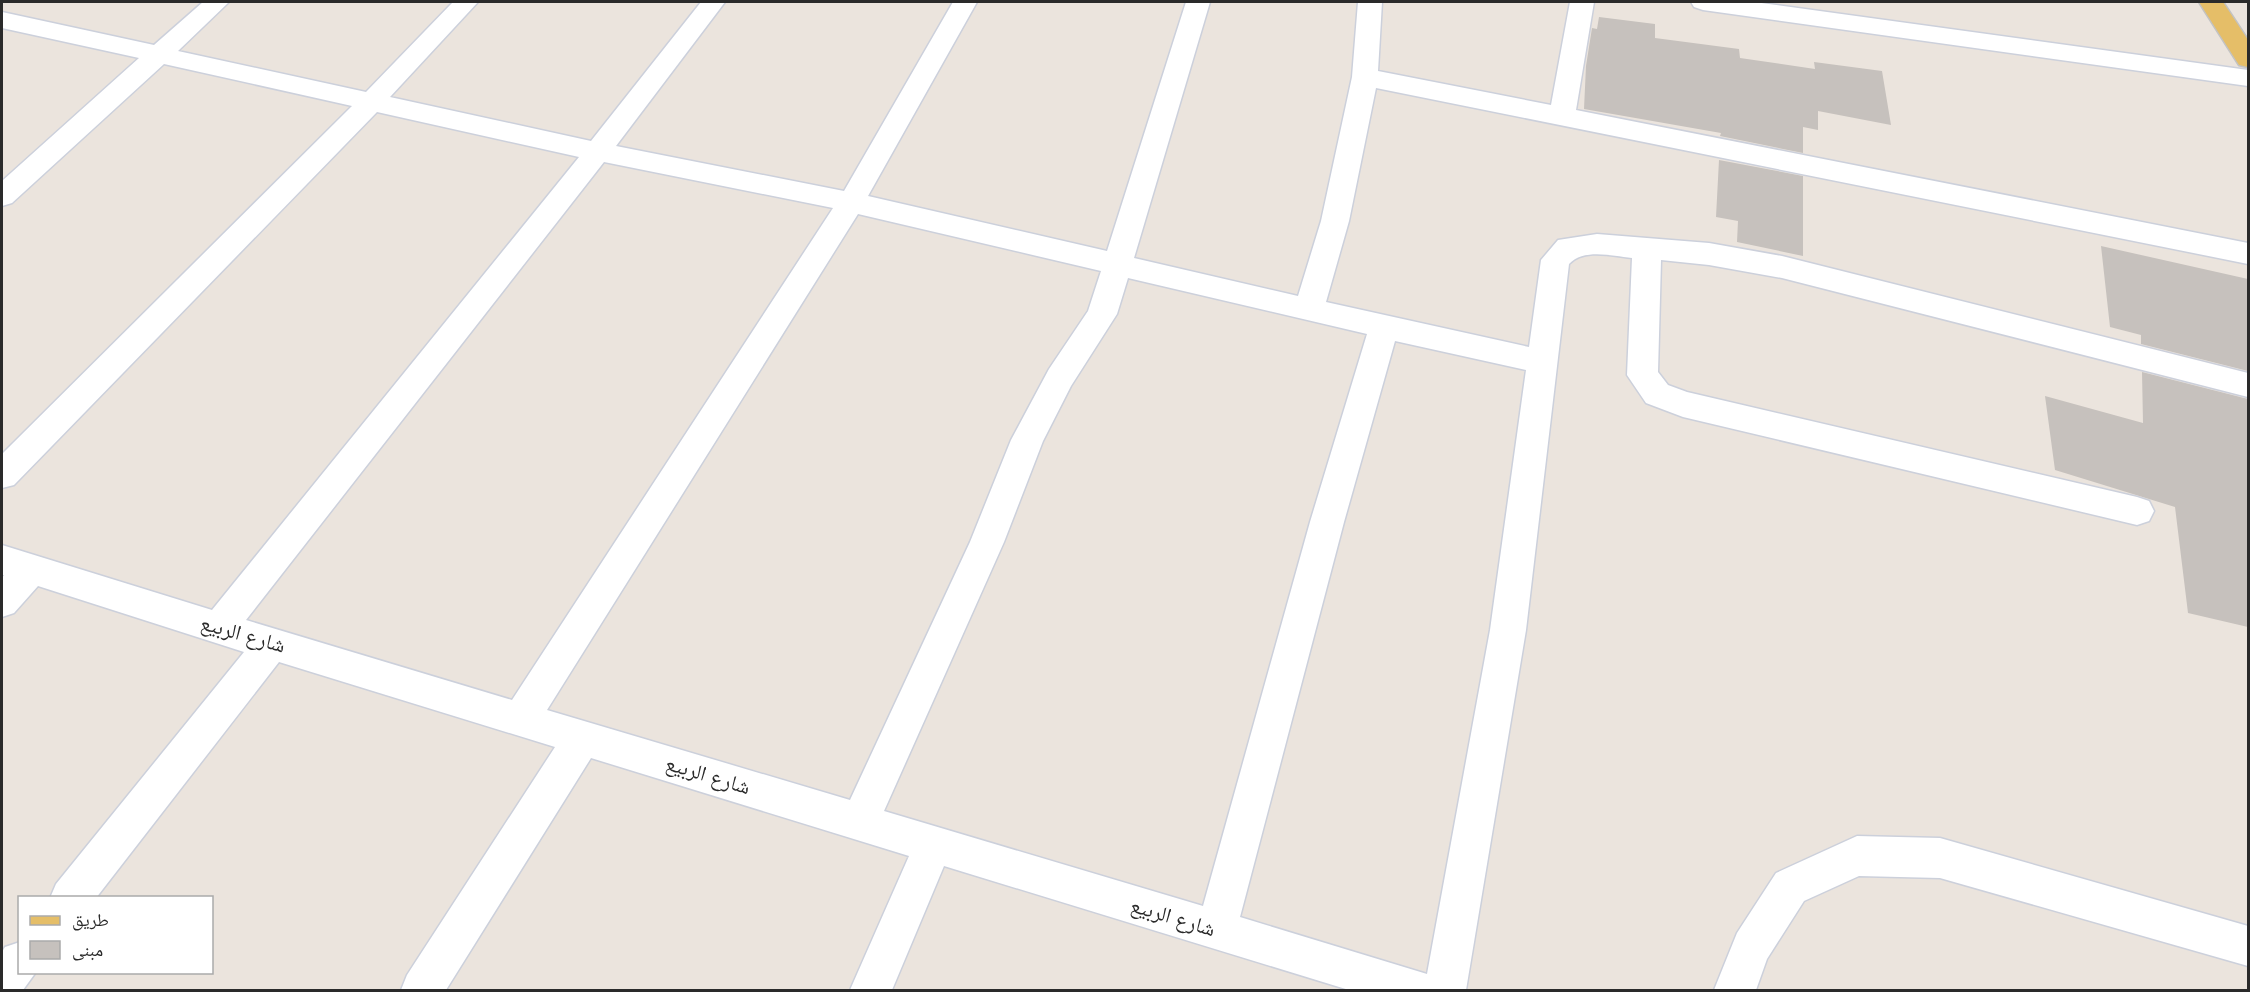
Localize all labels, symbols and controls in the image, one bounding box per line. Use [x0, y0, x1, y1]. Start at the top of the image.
street label: شارع الربيع [198, 609, 288, 659]
street label: شارع الربيع [663, 750, 753, 800]
street label: شارع الربيع [1128, 892, 1218, 942]
legend [18, 896, 213, 974]
text: طريق [72, 909, 109, 931]
text: مبنى [72, 939, 103, 961]

